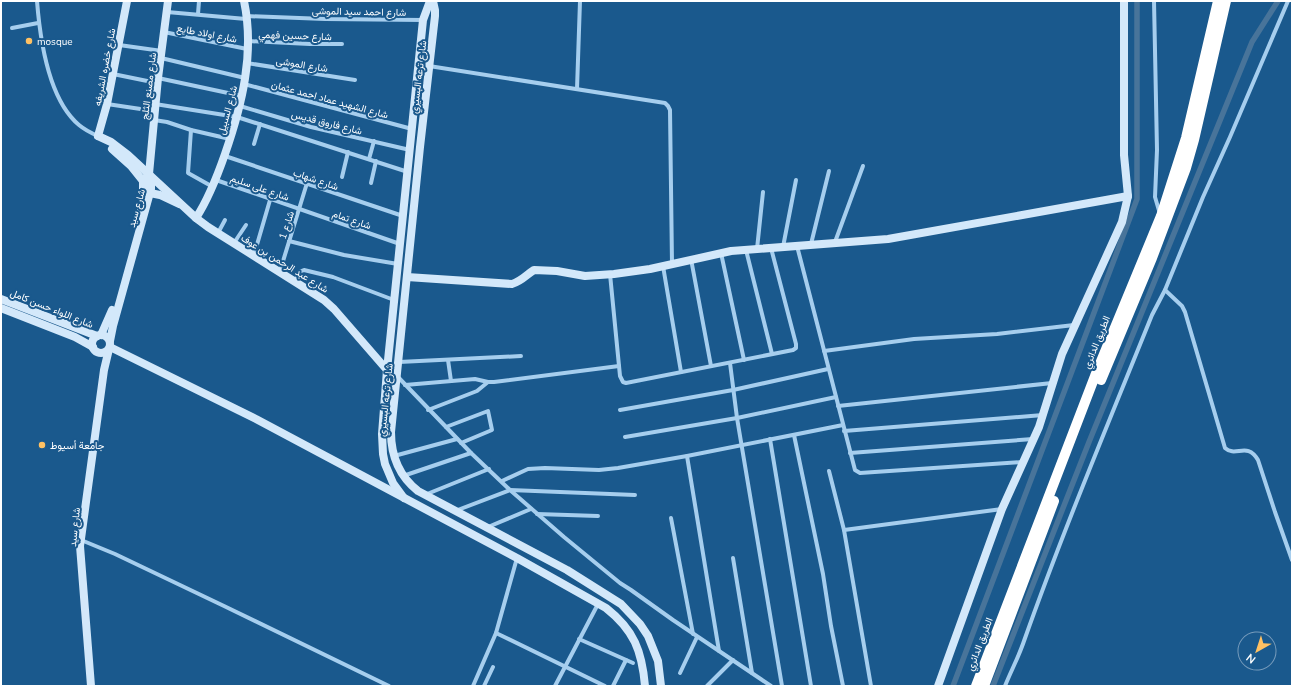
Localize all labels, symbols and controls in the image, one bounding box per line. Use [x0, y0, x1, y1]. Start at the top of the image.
street label: شارع احمد سيد الموشى [312, 4, 406, 20]
street label: شارع اولاد طايع [175, 21, 238, 47]
street label: شارع خضره الشريفه [91, 27, 119, 107]
street label: شارع حسين فهمي [258, 28, 332, 45]
place label: mosque [37, 35, 73, 49]
marker: mosque [24, 36, 34, 46]
street label: شارع ترعه البسيري [408, 40, 431, 115]
street label: شارع مصنع الثلج [138, 52, 160, 121]
street label: شارع الموشى [275, 54, 329, 76]
street label: شارع الشهيد عماد احمد عثمان [270, 78, 390, 122]
street label: شارع السبيل [215, 84, 241, 136]
street label: شارع فاروق قديس [290, 107, 364, 139]
street label: شارع شهاب [291, 166, 340, 194]
street label: شارع على سليم [228, 171, 291, 205]
street label: شارع سيد [125, 187, 149, 229]
street label: شارع تمام [330, 207, 373, 233]
street label: شارع 1 [276, 209, 298, 241]
street label: شارع عبد الرحمن بن عوف [238, 231, 331, 297]
street label: شارع اللواء حسن كامل [8, 286, 95, 332]
street label: الطريق الدائري [1080, 314, 1115, 371]
street label: شارع ترعه البسيري [375, 363, 398, 438]
place label: جامعة أسيوط [50, 439, 105, 453]
marker: جامعة أسيوط [37, 440, 47, 450]
street label: شارع سيد [66, 507, 84, 547]
street label: الطريق الدائري [963, 616, 997, 673]
north arrow [1237, 631, 1277, 671]
text: N [1243, 650, 1259, 667]

